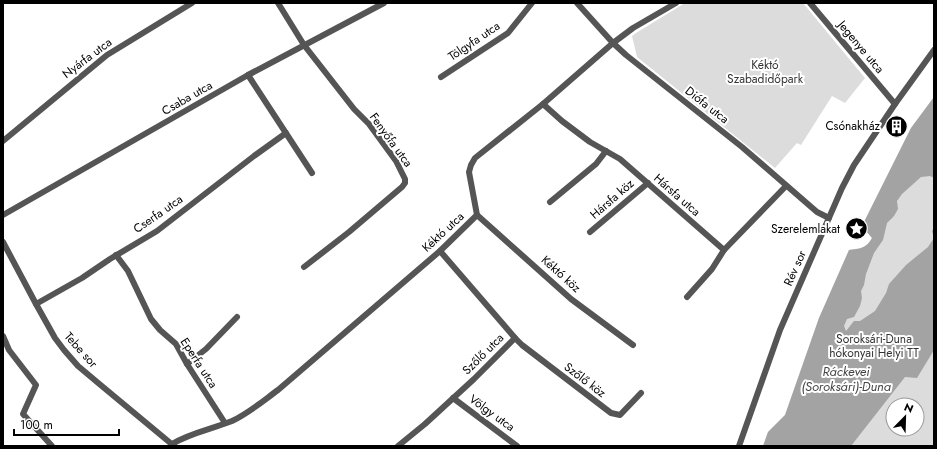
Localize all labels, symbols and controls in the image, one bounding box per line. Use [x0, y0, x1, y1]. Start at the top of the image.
street label: Jegenye utca [832, 15, 889, 77]
street label: Tölgyfa utca [444, 17, 504, 65]
street label: Nyárfa utca [58, 33, 116, 83]
park label: Kéktó Szabadidőpark [727, 56, 804, 88]
street label: Csaba utca [158, 76, 216, 120]
street label: Diófa utca [681, 82, 733, 128]
street label: Fenyőfa utca [365, 109, 417, 171]
building icon: Csónakház [883, 113, 909, 139]
place label: Csónakház [825, 117, 880, 135]
street label: Hársfa utca [650, 170, 705, 221]
street label: Hársfa köz [586, 174, 638, 223]
street label: Cserfa utca [130, 190, 187, 238]
street label: Kéktó utca [418, 208, 468, 256]
place icon: Szerelemlakat [843, 216, 869, 242]
place label: Szerelemlakat [771, 220, 840, 238]
street label: Rév sor [779, 247, 811, 289]
street label: Kéktó köz [537, 251, 585, 297]
street label: Tebe sor [60, 328, 103, 373]
street label: Szőlő utca [458, 329, 508, 379]
park label: Soroksári-Duna hókonyai Helyi TT [829, 330, 919, 362]
street label: Eperfa utca [176, 334, 222, 392]
street label: Szőlő köz [560, 358, 610, 402]
water label: Ráckevei (Soroksári)-Duna [801, 362, 891, 396]
street label: Völgy utca [465, 390, 519, 436]
north arrow [885, 397, 925, 437]
text: N [902, 399, 916, 417]
scale bar [14, 411, 119, 437]
text: 100 m [20, 416, 53, 434]

